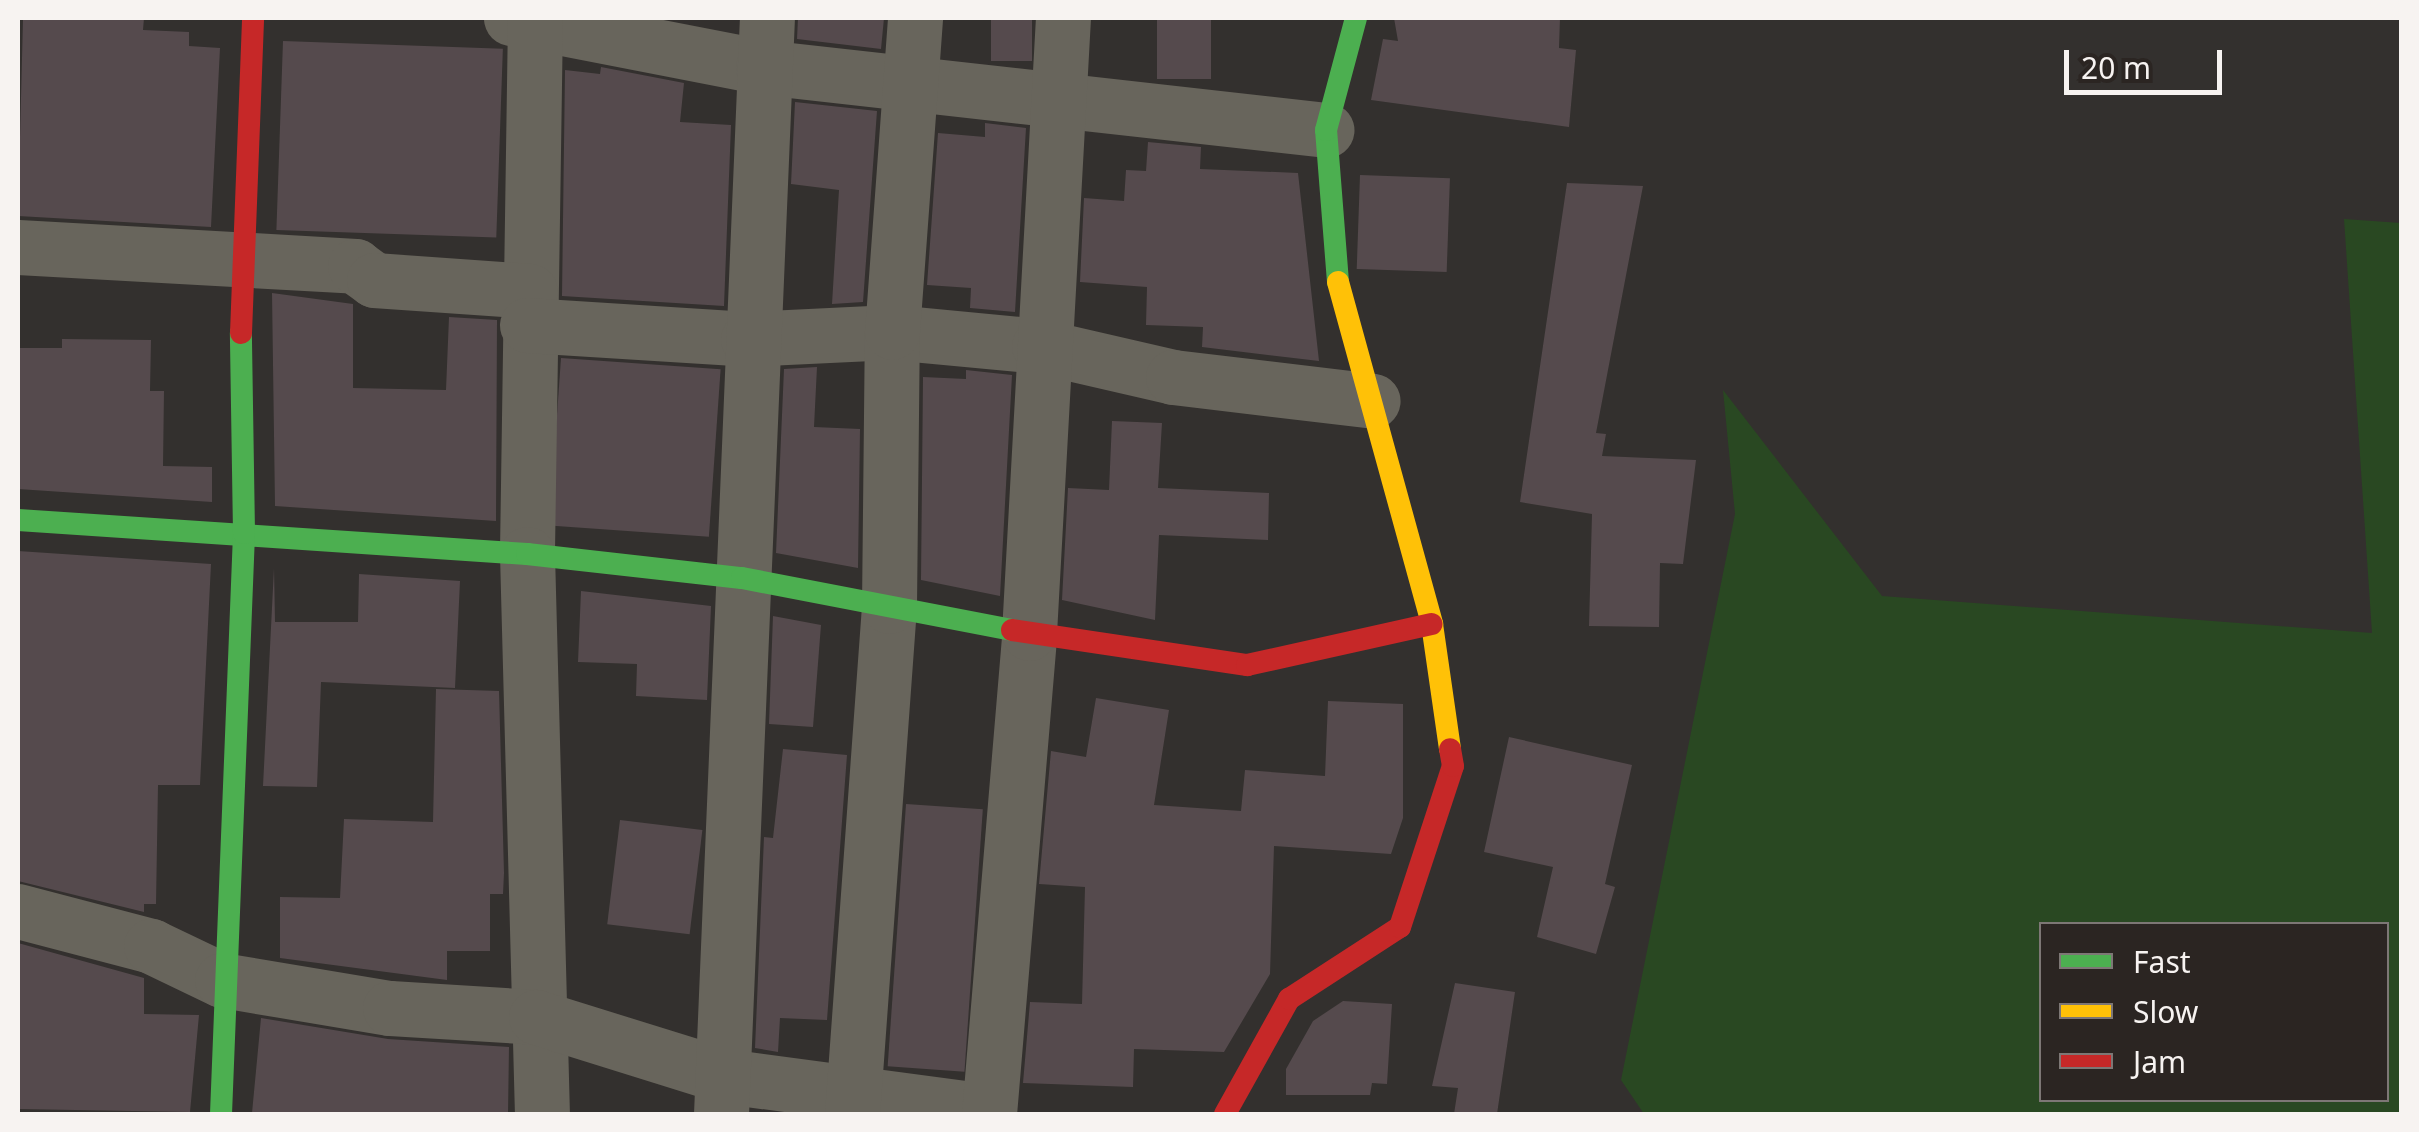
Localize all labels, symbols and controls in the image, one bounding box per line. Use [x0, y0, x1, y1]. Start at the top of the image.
scale bar [2069, 30, 2226, 92]
text: 20 m [2081, 47, 2151, 88]
legend [2039, 922, 2389, 1102]
text: Fast [2133, 941, 2191, 982]
text: Slow [2133, 991, 2198, 1032]
text: Jam [2133, 1041, 2186, 1082]

